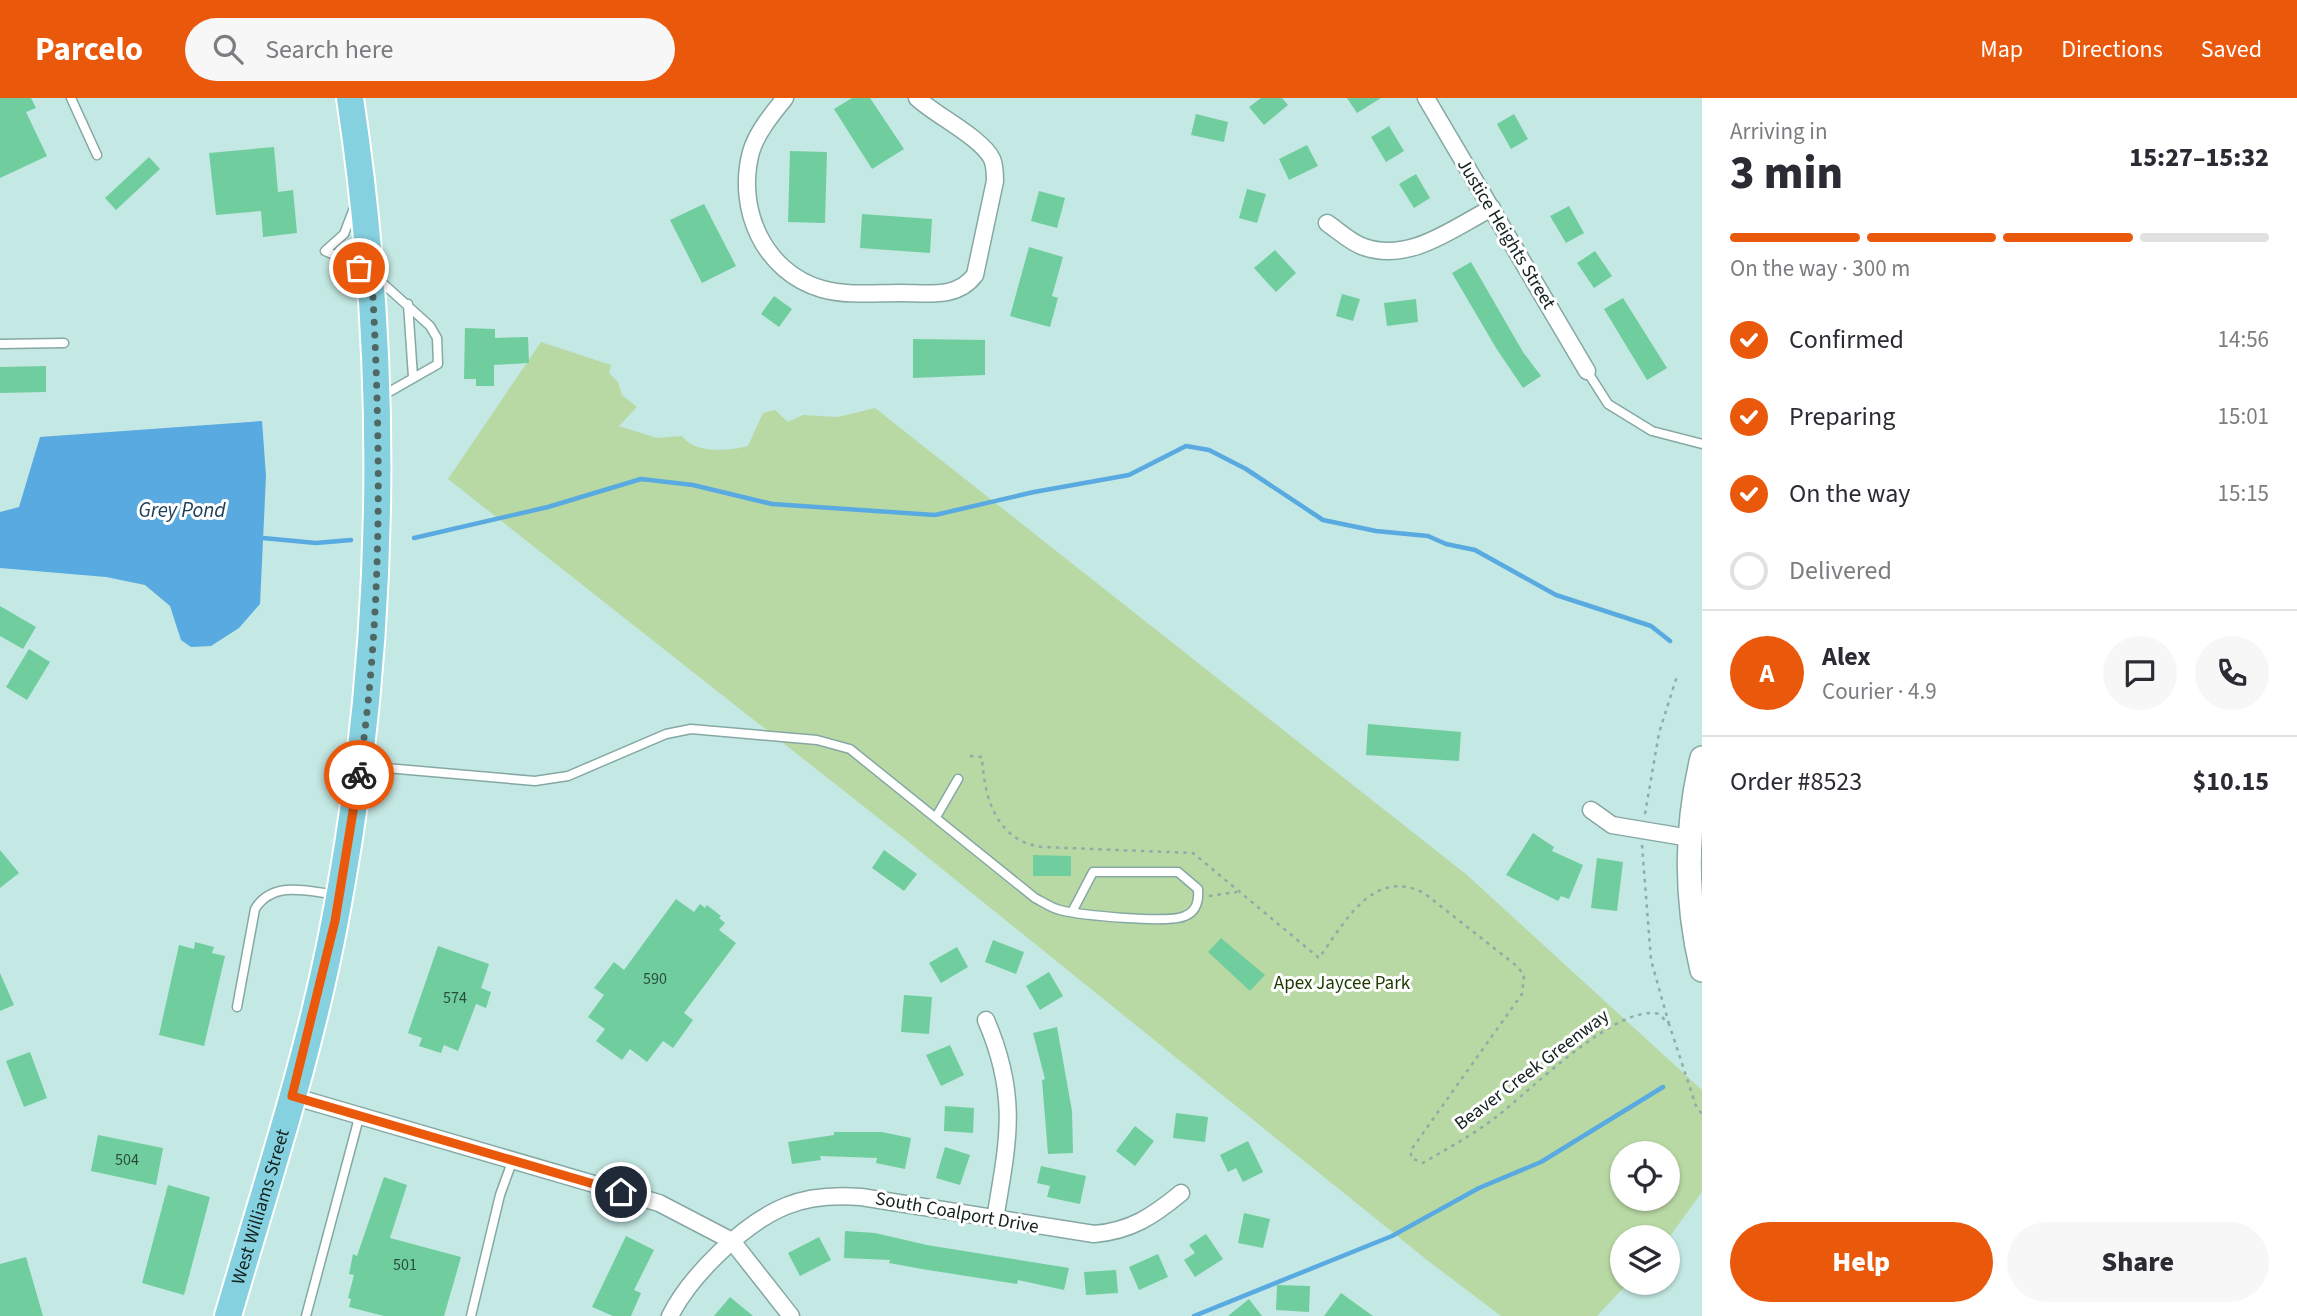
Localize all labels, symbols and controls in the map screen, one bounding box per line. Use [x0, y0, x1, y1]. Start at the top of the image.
search box [185, 18, 675, 81]
text: Parcelo [35, 26, 143, 73]
icon: search [209, 30, 247, 68]
text: Search here [265, 31, 393, 68]
text: Map [1980, 32, 2023, 67]
text: Directions [2061, 32, 2163, 67]
text: Saved [2201, 32, 2262, 67]
text: Arriving in [1730, 115, 1828, 148]
text: 15:27–15:32 [2129, 139, 2269, 176]
text: 3 min [1730, 141, 1843, 206]
street label: Justice Heights Street [1450, 154, 1562, 315]
pin [329, 238, 389, 298]
icon: bag [340, 249, 378, 287]
text: On the way · 300 m [1730, 252, 1910, 285]
icon: check [1730, 321, 1768, 359]
text: Confirmed [1789, 321, 1904, 358]
text: 14:56 [2218, 323, 2269, 356]
icon: check [1730, 398, 1768, 436]
text: Preparing [1789, 398, 1895, 435]
text: 15:01 [2218, 400, 2269, 433]
icon: check [1730, 475, 1768, 513]
text: On the way [1789, 475, 1910, 512]
text: 15:15 [2218, 477, 2269, 510]
water label: Grey Pond [139, 495, 226, 525]
text: Delivered [1789, 552, 1892, 589]
button: chat [2103, 636, 2177, 710]
button: phone [2195, 636, 2269, 710]
text: Alex [1822, 638, 1871, 675]
text: A [1760, 655, 1774, 692]
text: Courier · 4.9 [1822, 675, 1937, 708]
courier [324, 740, 394, 810]
icon: bike [340, 756, 378, 794]
text: Order #8523 [1730, 763, 1862, 800]
text: $10.15 [2193, 763, 2269, 800]
house number: 590 [643, 968, 667, 990]
park label: Apex Jaycee Park [1274, 970, 1411, 997]
house number: 574 [443, 987, 467, 1009]
street label: Beaver Creek Greenway [1449, 1003, 1615, 1137]
street label: West Williams Street [224, 1125, 297, 1288]
map controls [1610, 1141, 1680, 1295]
button: locate [1610, 1141, 1680, 1211]
house number: 504 [115, 1149, 139, 1171]
pin [591, 1162, 651, 1222]
icon: home [602, 1173, 640, 1211]
street label: South Coalport Drive [873, 1185, 1041, 1241]
button: Help [1730, 1222, 1993, 1302]
button: Share [2007, 1222, 2269, 1302]
button: layers [1610, 1225, 1680, 1295]
house number: 501 [393, 1254, 417, 1276]

